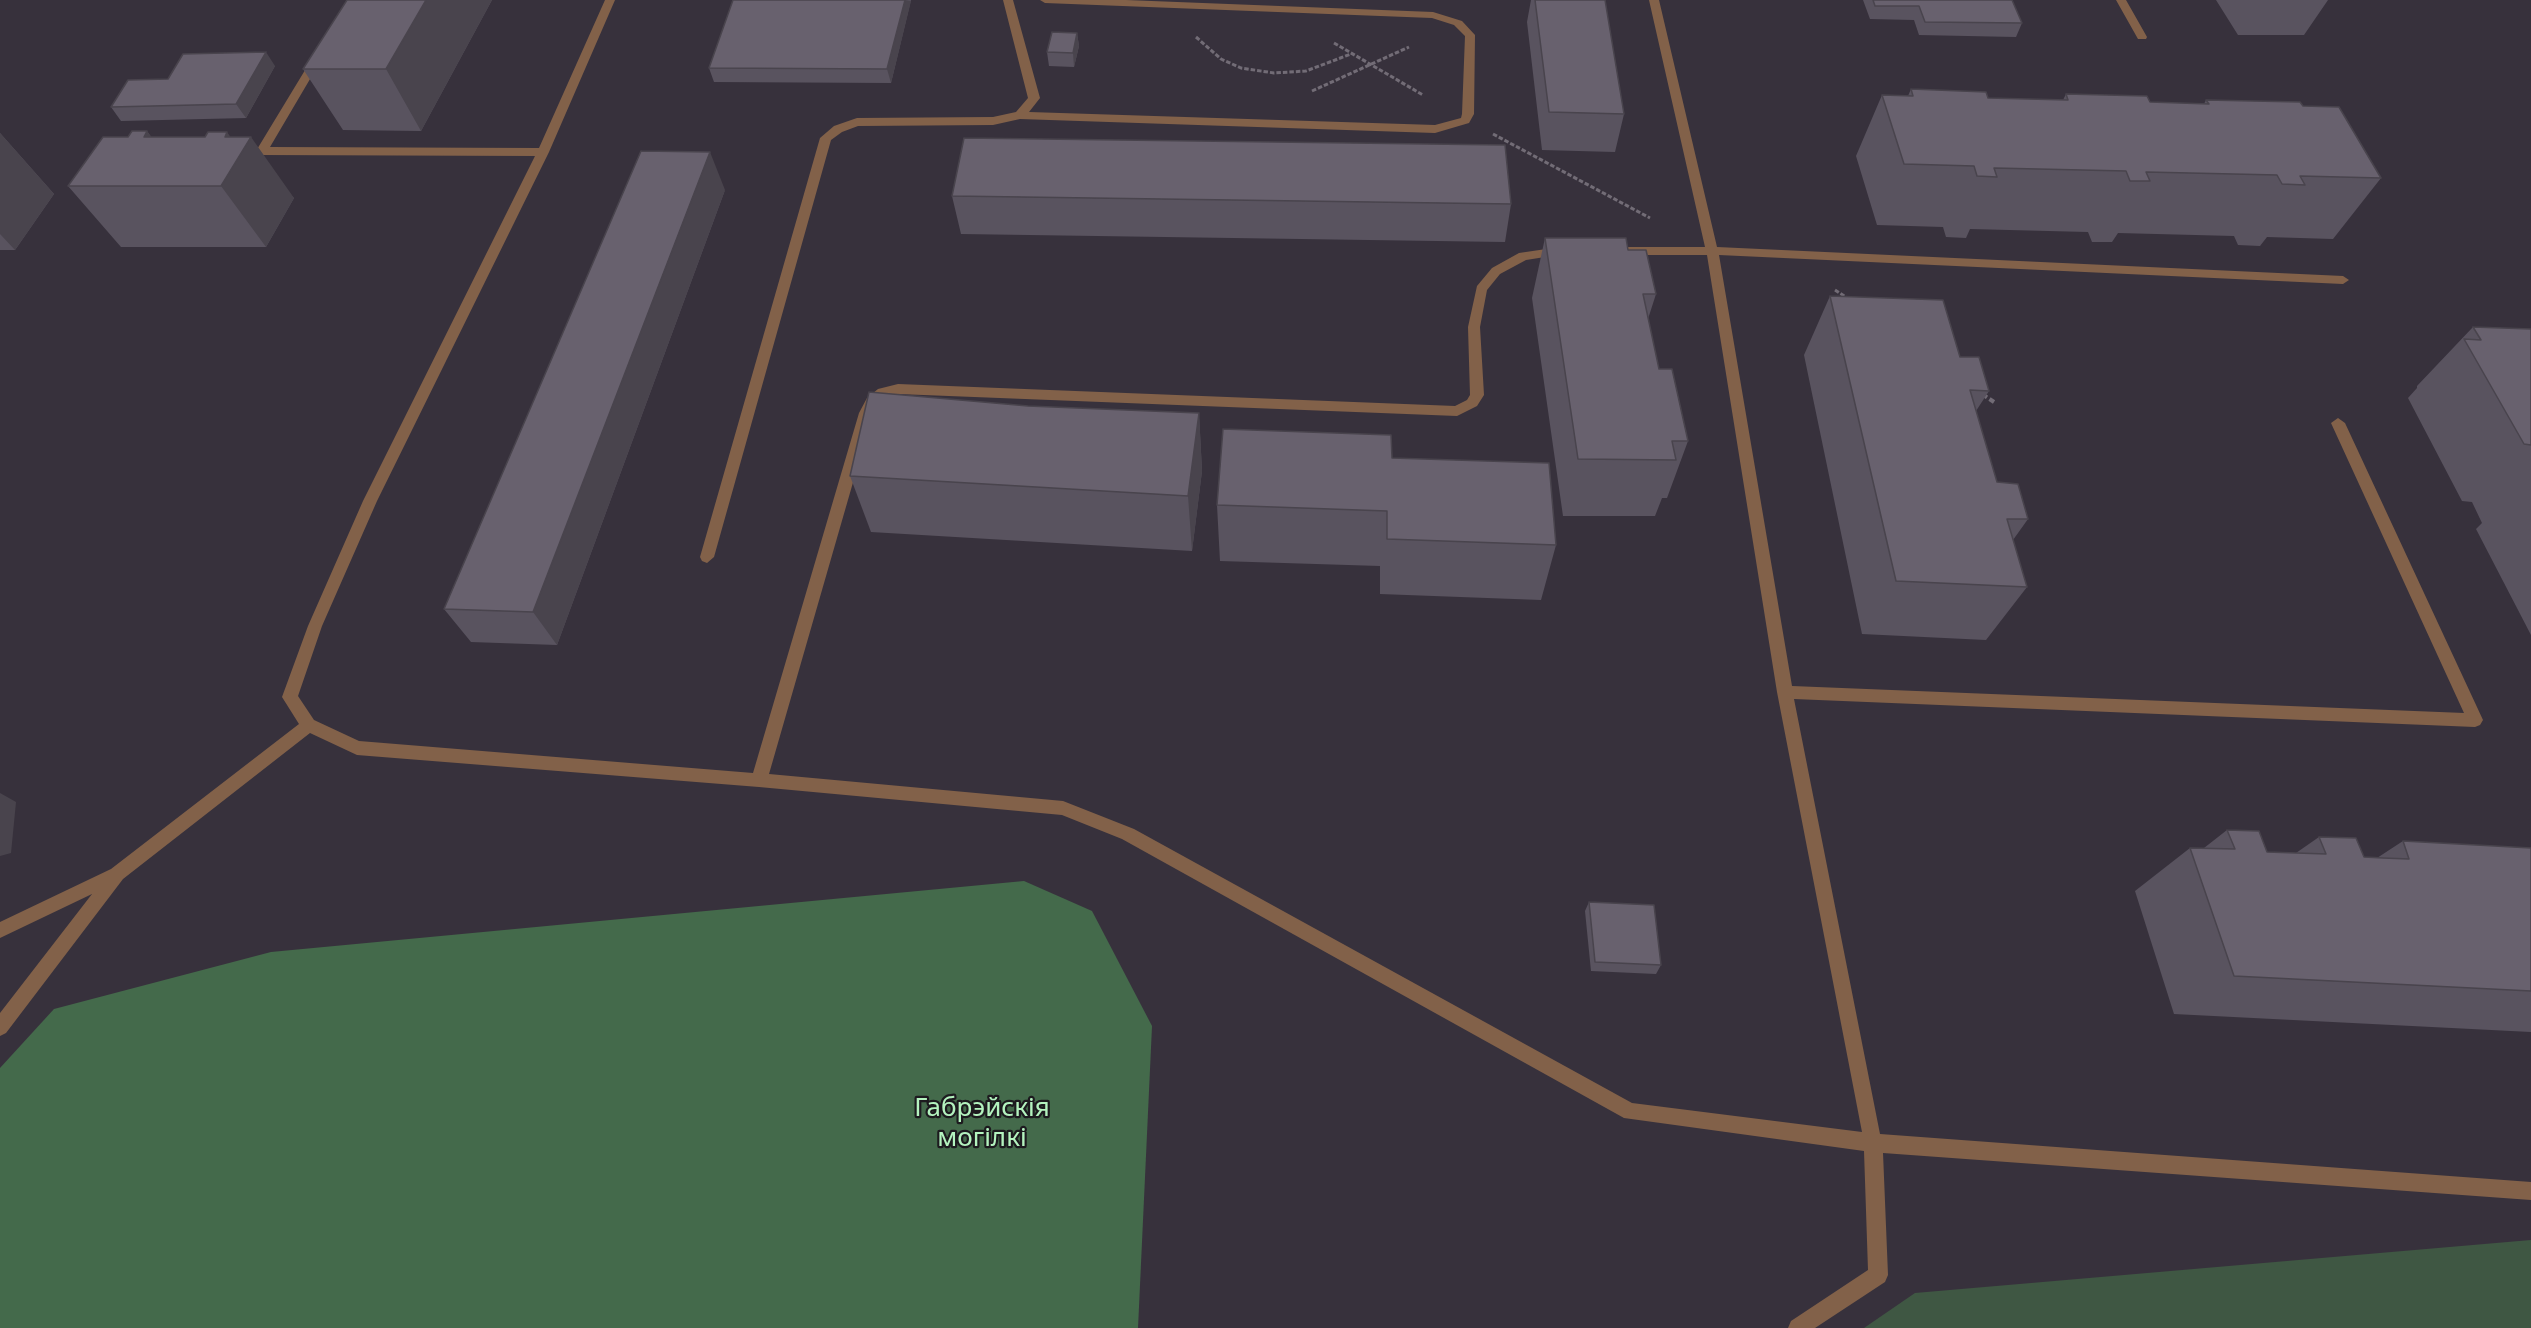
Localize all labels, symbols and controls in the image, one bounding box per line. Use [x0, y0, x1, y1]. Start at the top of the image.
park label: Габрэйскія могілкі [914, 1093, 1050, 1154]

